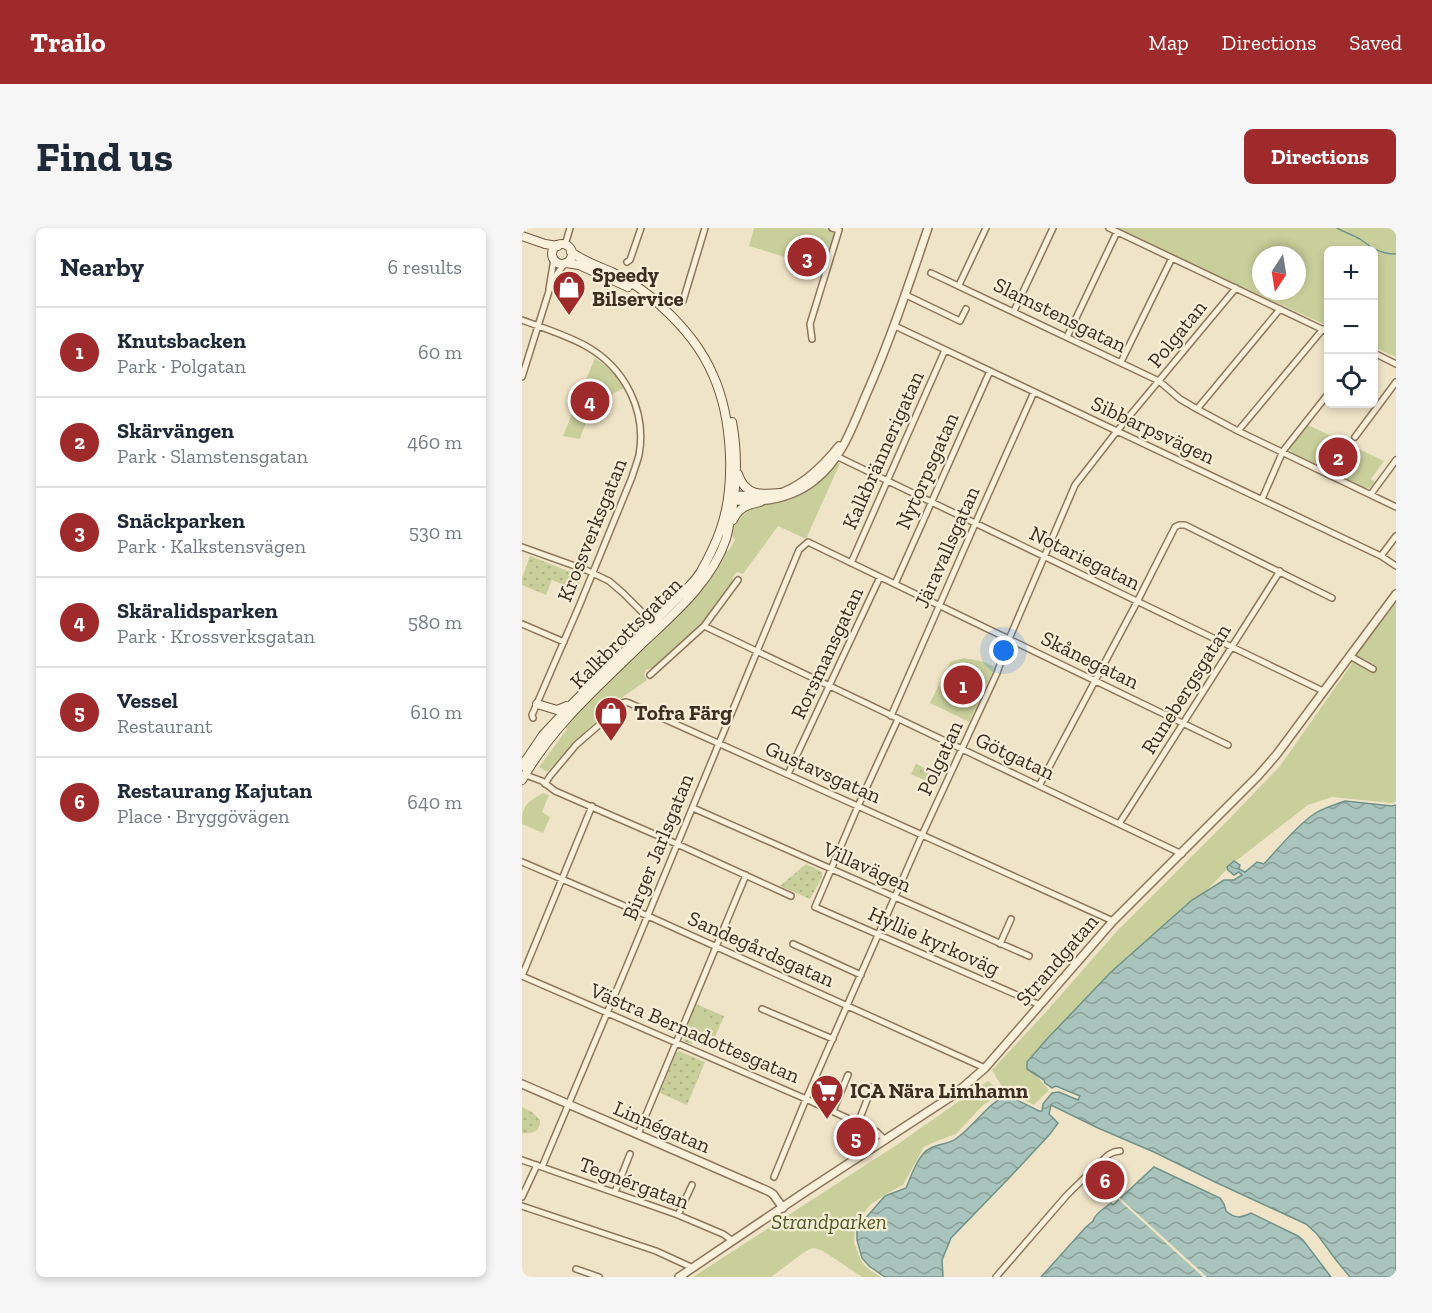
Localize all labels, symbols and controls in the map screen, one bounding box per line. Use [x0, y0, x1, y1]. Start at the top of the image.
text: Trailo [30, 26, 106, 59]
text: Map [1149, 30, 1189, 55]
text: Directions [1222, 30, 1316, 55]
text: Saved [1349, 30, 1402, 55]
button: Directions [1244, 129, 1396, 184]
text: Find us [36, 131, 173, 182]
pin: 3 [788, 234, 826, 279]
north arrow [1252, 246, 1306, 300]
map controls [1324, 246, 1378, 408]
button: + [1324, 246, 1378, 300]
text: Nearby [60, 251, 144, 283]
text: 6 results [388, 255, 462, 279]
place label: Speedy Bilservice [592, 262, 684, 311]
shop icon: Speedy Bilservice [551, 269, 587, 316]
street label: Slamstensgatan [990, 272, 1131, 358]
street label: Polgatan [1142, 295, 1211, 372]
button: − [1324, 300, 1378, 354]
text: Knutsbacken [117, 327, 246, 354]
text: 1 [75, 340, 84, 364]
text: 60 m [418, 340, 462, 364]
text: Park · Polgatan [117, 354, 246, 378]
button: locate [1324, 354, 1378, 408]
street label: Kalkbrännerigatan [836, 367, 929, 533]
pin: 4 [570, 378, 610, 423]
street label: Sibbarpsvägen [1087, 390, 1219, 469]
street label: Nytorpsgatan [890, 408, 963, 533]
text: Skärvängen [117, 417, 234, 444]
text: 2 [74, 430, 85, 454]
text: 460 m [407, 430, 462, 454]
pin: 2 [1318, 434, 1358, 480]
text: Park · Slamstensgatan [117, 444, 308, 468]
street label: Krossverksgatan [551, 455, 632, 605]
street label: Järavallsgatan [909, 482, 985, 611]
text: Snäckparken [117, 507, 245, 534]
text: 3 [74, 520, 85, 544]
text: 530 m [409, 520, 462, 544]
street label: Notariegatan [1026, 520, 1145, 595]
text: Park · Kalkstensvägen [117, 534, 306, 558]
street label: Kalkbrottsgatan [565, 572, 687, 694]
street label: Rorsmansgatan [785, 583, 868, 723]
text: Skäralidsparken [117, 597, 278, 624]
text: 4 [74, 610, 85, 634]
text: 580 m [408, 610, 462, 634]
street label: Runebergsgatan [1136, 619, 1236, 758]
text: Park · Krossverksgatan [117, 624, 315, 648]
street label: Skånegatan [1037, 625, 1143, 694]
your location [989, 636, 1018, 665]
pin: 1 [944, 662, 982, 708]
text: Vessel [117, 687, 178, 714]
shop icon: Tofra Färg [593, 695, 629, 742]
text: 5 [74, 700, 85, 724]
text: 610 m [410, 700, 462, 724]
place label: Tofra Färg [634, 700, 732, 725]
text: Restaurant [117, 714, 213, 738]
street label: Polgatan [911, 716, 968, 799]
street label: Götgatan [972, 726, 1059, 785]
street label: Gustavsgatan [761, 735, 885, 808]
street label: Birger Jarlsgatan [617, 770, 698, 924]
text: Restaurang Kajutan [117, 777, 312, 804]
text: 6 [74, 790, 85, 814]
text: 640 m [407, 790, 462, 814]
text: Place · Bryggövägen [117, 804, 290, 828]
street label: Villavägen [818, 836, 915, 897]
street label: Hyllie kyrkoväg [865, 900, 1004, 981]
street label: Sandegårdsgatan [684, 905, 838, 992]
street label: Strandgatan [1010, 909, 1103, 1011]
street label: Västra Bernadottesgatan [586, 977, 804, 1088]
supermarket icon: ICA Nära Limhamn [809, 1073, 845, 1120]
place label: ICA Nära Limhamn [850, 1078, 1029, 1103]
street label: Linnégatan [610, 1095, 714, 1158]
pin: 5 [836, 1114, 876, 1160]
street label: Tegnérgatan [576, 1151, 693, 1214]
pin: 6 [1086, 1158, 1124, 1202]
park label: Strandparken [771, 1209, 887, 1234]

